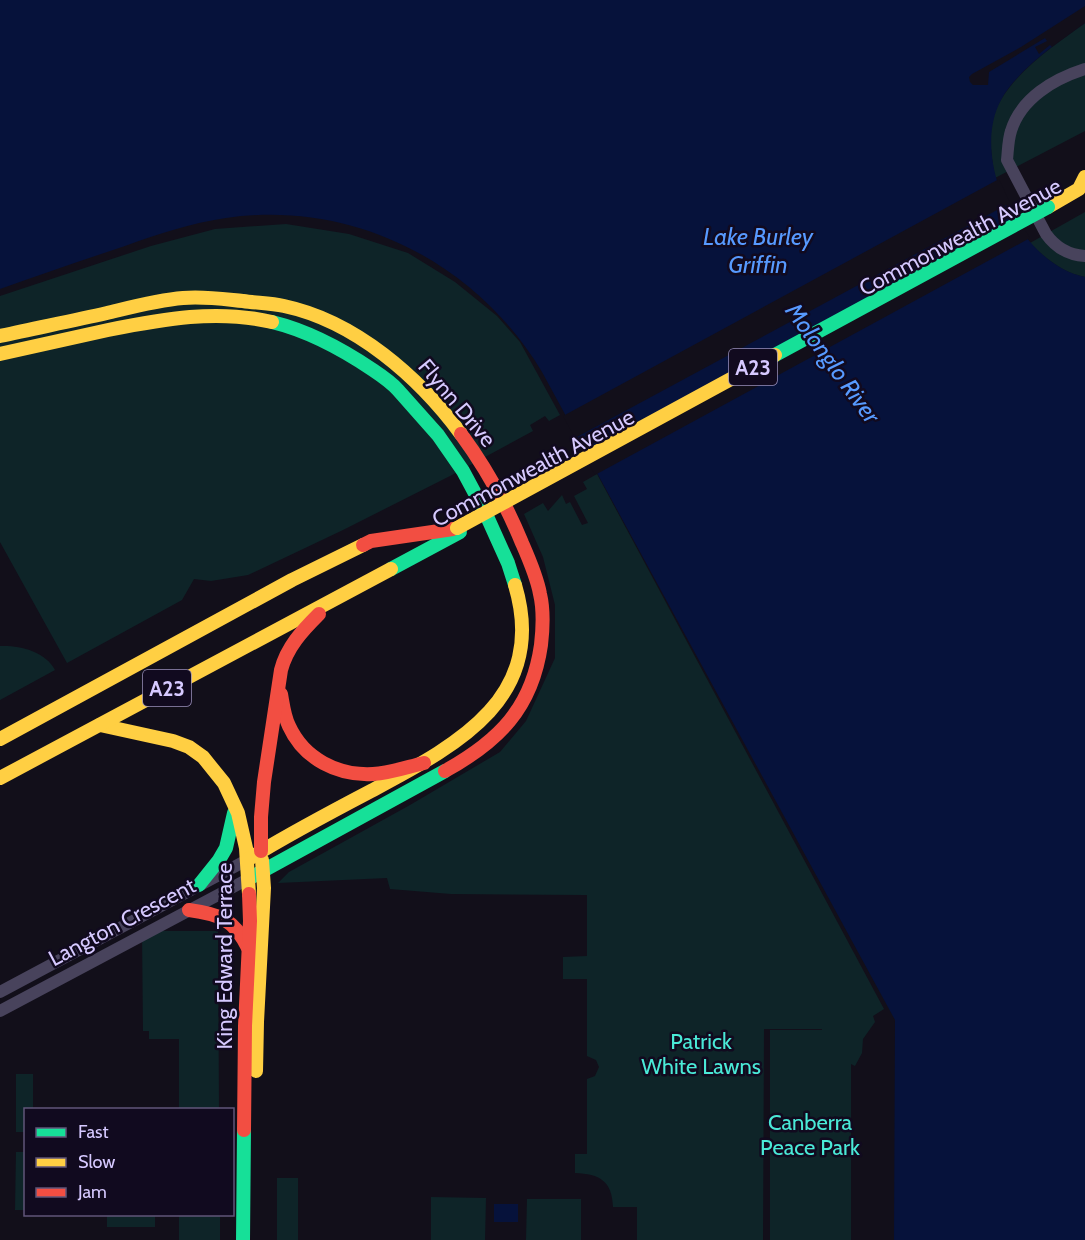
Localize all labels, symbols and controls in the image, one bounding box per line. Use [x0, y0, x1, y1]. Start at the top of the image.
street label: Commonwealth Avenue [854, 172, 1066, 302]
water label: Lake Burley Griffin [703, 222, 814, 279]
water label: Molonglo River [779, 296, 887, 430]
road number: A23 [729, 349, 777, 385]
street label: Flynn Drive [412, 354, 502, 452]
street label: Commonwealth Avenue [427, 403, 639, 533]
road number: A23 [143, 670, 191, 706]
street label: King Edward Terrace [211, 863, 238, 1049]
street label: Langton Crescent [44, 872, 201, 972]
park label: Patrick White Lawns [641, 1028, 761, 1080]
legend [24, 1108, 234, 1216]
park label: Canberra Peace Park [760, 1109, 860, 1161]
text: Fast [78, 1121, 109, 1143]
text: Slow [78, 1151, 115, 1173]
text: Jam [77, 1181, 107, 1203]

